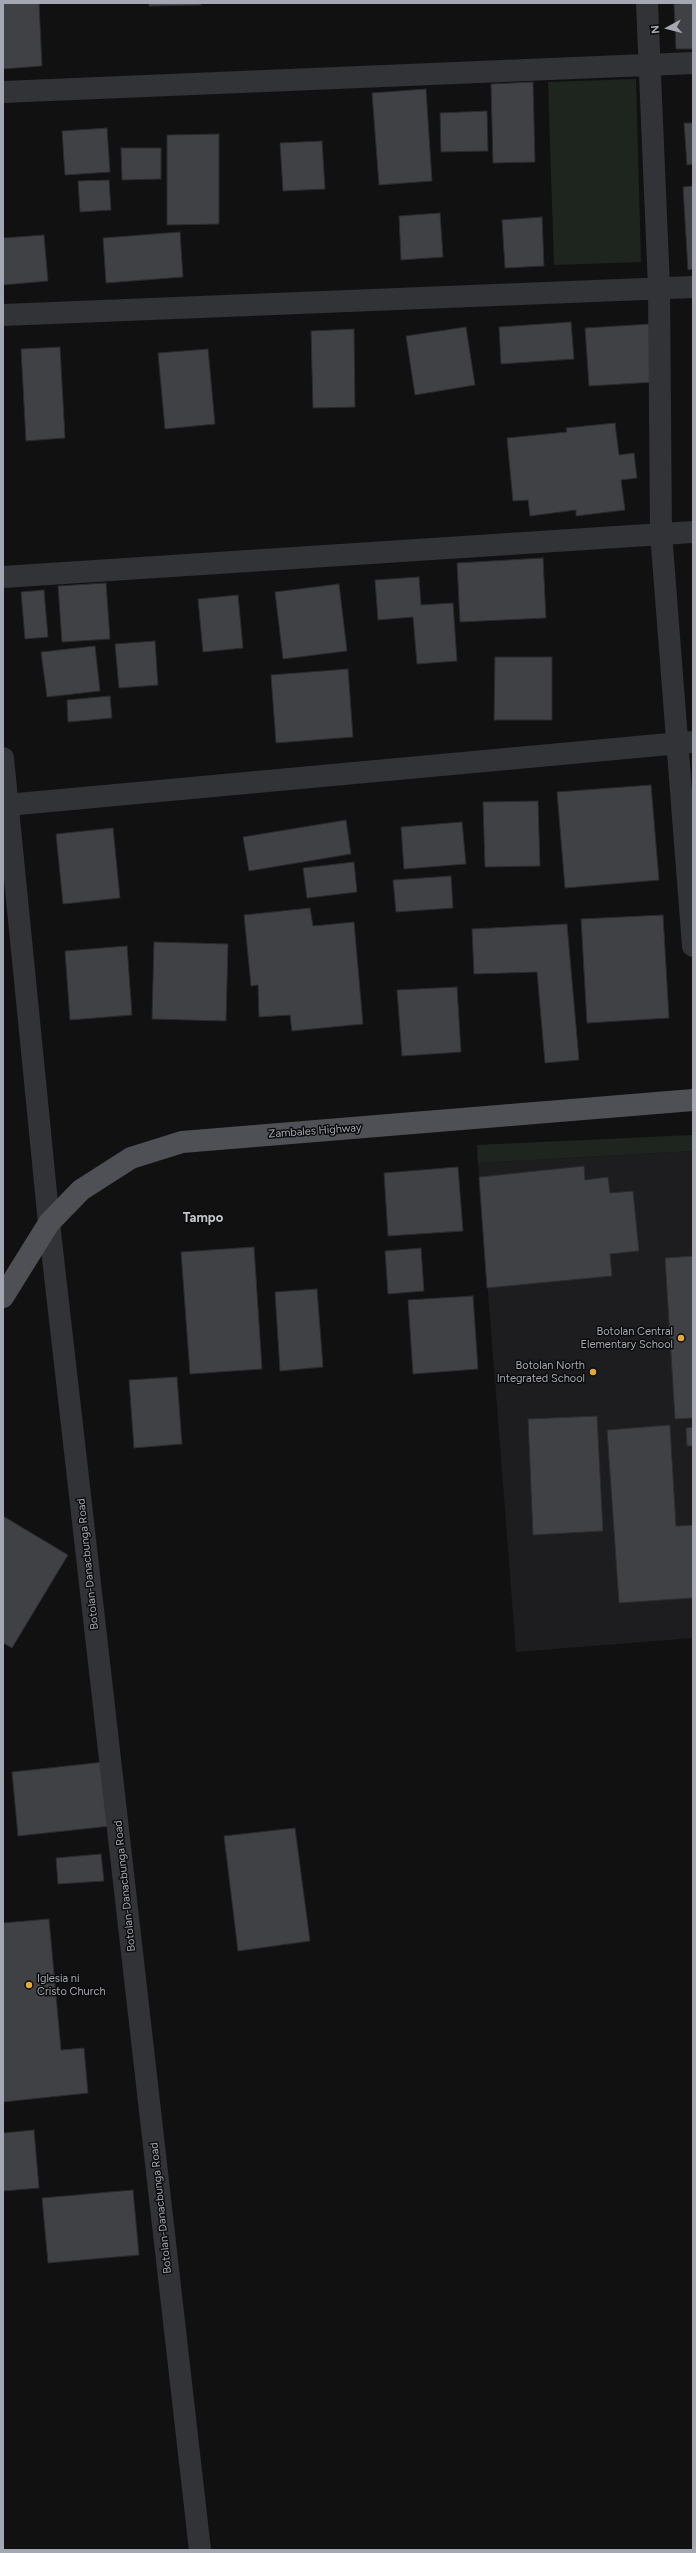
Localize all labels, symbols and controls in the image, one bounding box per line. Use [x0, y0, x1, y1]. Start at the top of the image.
north arrow [648, 8, 688, 48]
text: N [649, 25, 663, 35]
street label: Zambales Highway [268, 1121, 362, 1141]
district label: Tampo [183, 1210, 223, 1226]
place label: Botolan Central Elementary School [581, 1325, 673, 1351]
marker: Botolan Central Elementary School [676, 1333, 686, 1343]
place label: Botolan North Integrated School [497, 1359, 585, 1385]
marker: Botolan North Integrated School [588, 1367, 598, 1377]
street label: Botolan-Danacbunga Road [75, 1498, 101, 1630]
street label: Botolan-Danacbunga Road [112, 1820, 138, 1952]
place label: Iglesia ni Cristo Church [37, 1972, 106, 1998]
marker: Iglesia ni Cristo Church [24, 1980, 34, 1990]
street label: Botolan-Danacbunga Road [148, 2142, 174, 2274]

